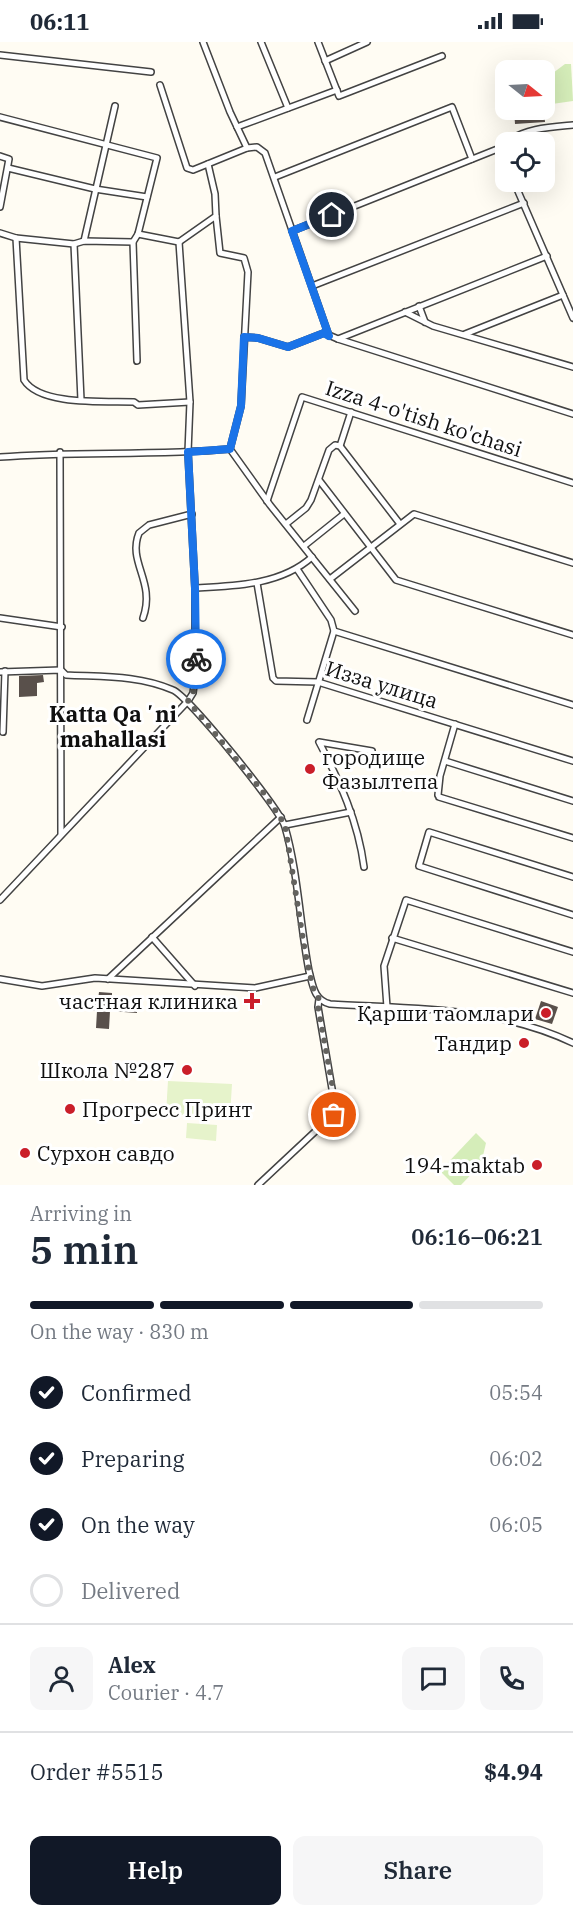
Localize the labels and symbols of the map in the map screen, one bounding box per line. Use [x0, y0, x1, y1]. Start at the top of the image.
north arrow [495, 60, 555, 120]
pin [306, 189, 357, 240]
street label: Izza 4-o'tish ko'chasi [322, 373, 526, 463]
courier [166, 629, 226, 689]
street label: Изза улица [322, 654, 442, 714]
district label: Katta Qaʼni mahallasi [49, 699, 177, 753]
place label: городище Фазылтепа [322, 743, 439, 795]
marker: городище Фазылтепа [303, 762, 317, 776]
place label: частная клиника [59, 987, 238, 1015]
marker: частная клиника [243, 992, 261, 1010]
place label: Қарши таомлари [357, 999, 534, 1027]
marker: Қарши таомлари [539, 1006, 553, 1020]
place label: Тандир [434, 1029, 512, 1057]
marker: Тандир [517, 1036, 531, 1050]
place label: Школа №287 [40, 1056, 175, 1084]
marker: Школа №287 [180, 1063, 194, 1077]
pin [308, 1089, 359, 1140]
place label: Прогресс Принт [82, 1095, 253, 1123]
marker: Прогресс Принт [63, 1102, 77, 1116]
place label: Сурхон савдо [37, 1139, 175, 1167]
marker: Сурхон савдо [18, 1146, 32, 1160]
place label: 194-maktab [404, 1151, 525, 1179]
marker: 194-maktab [530, 1158, 544, 1172]

